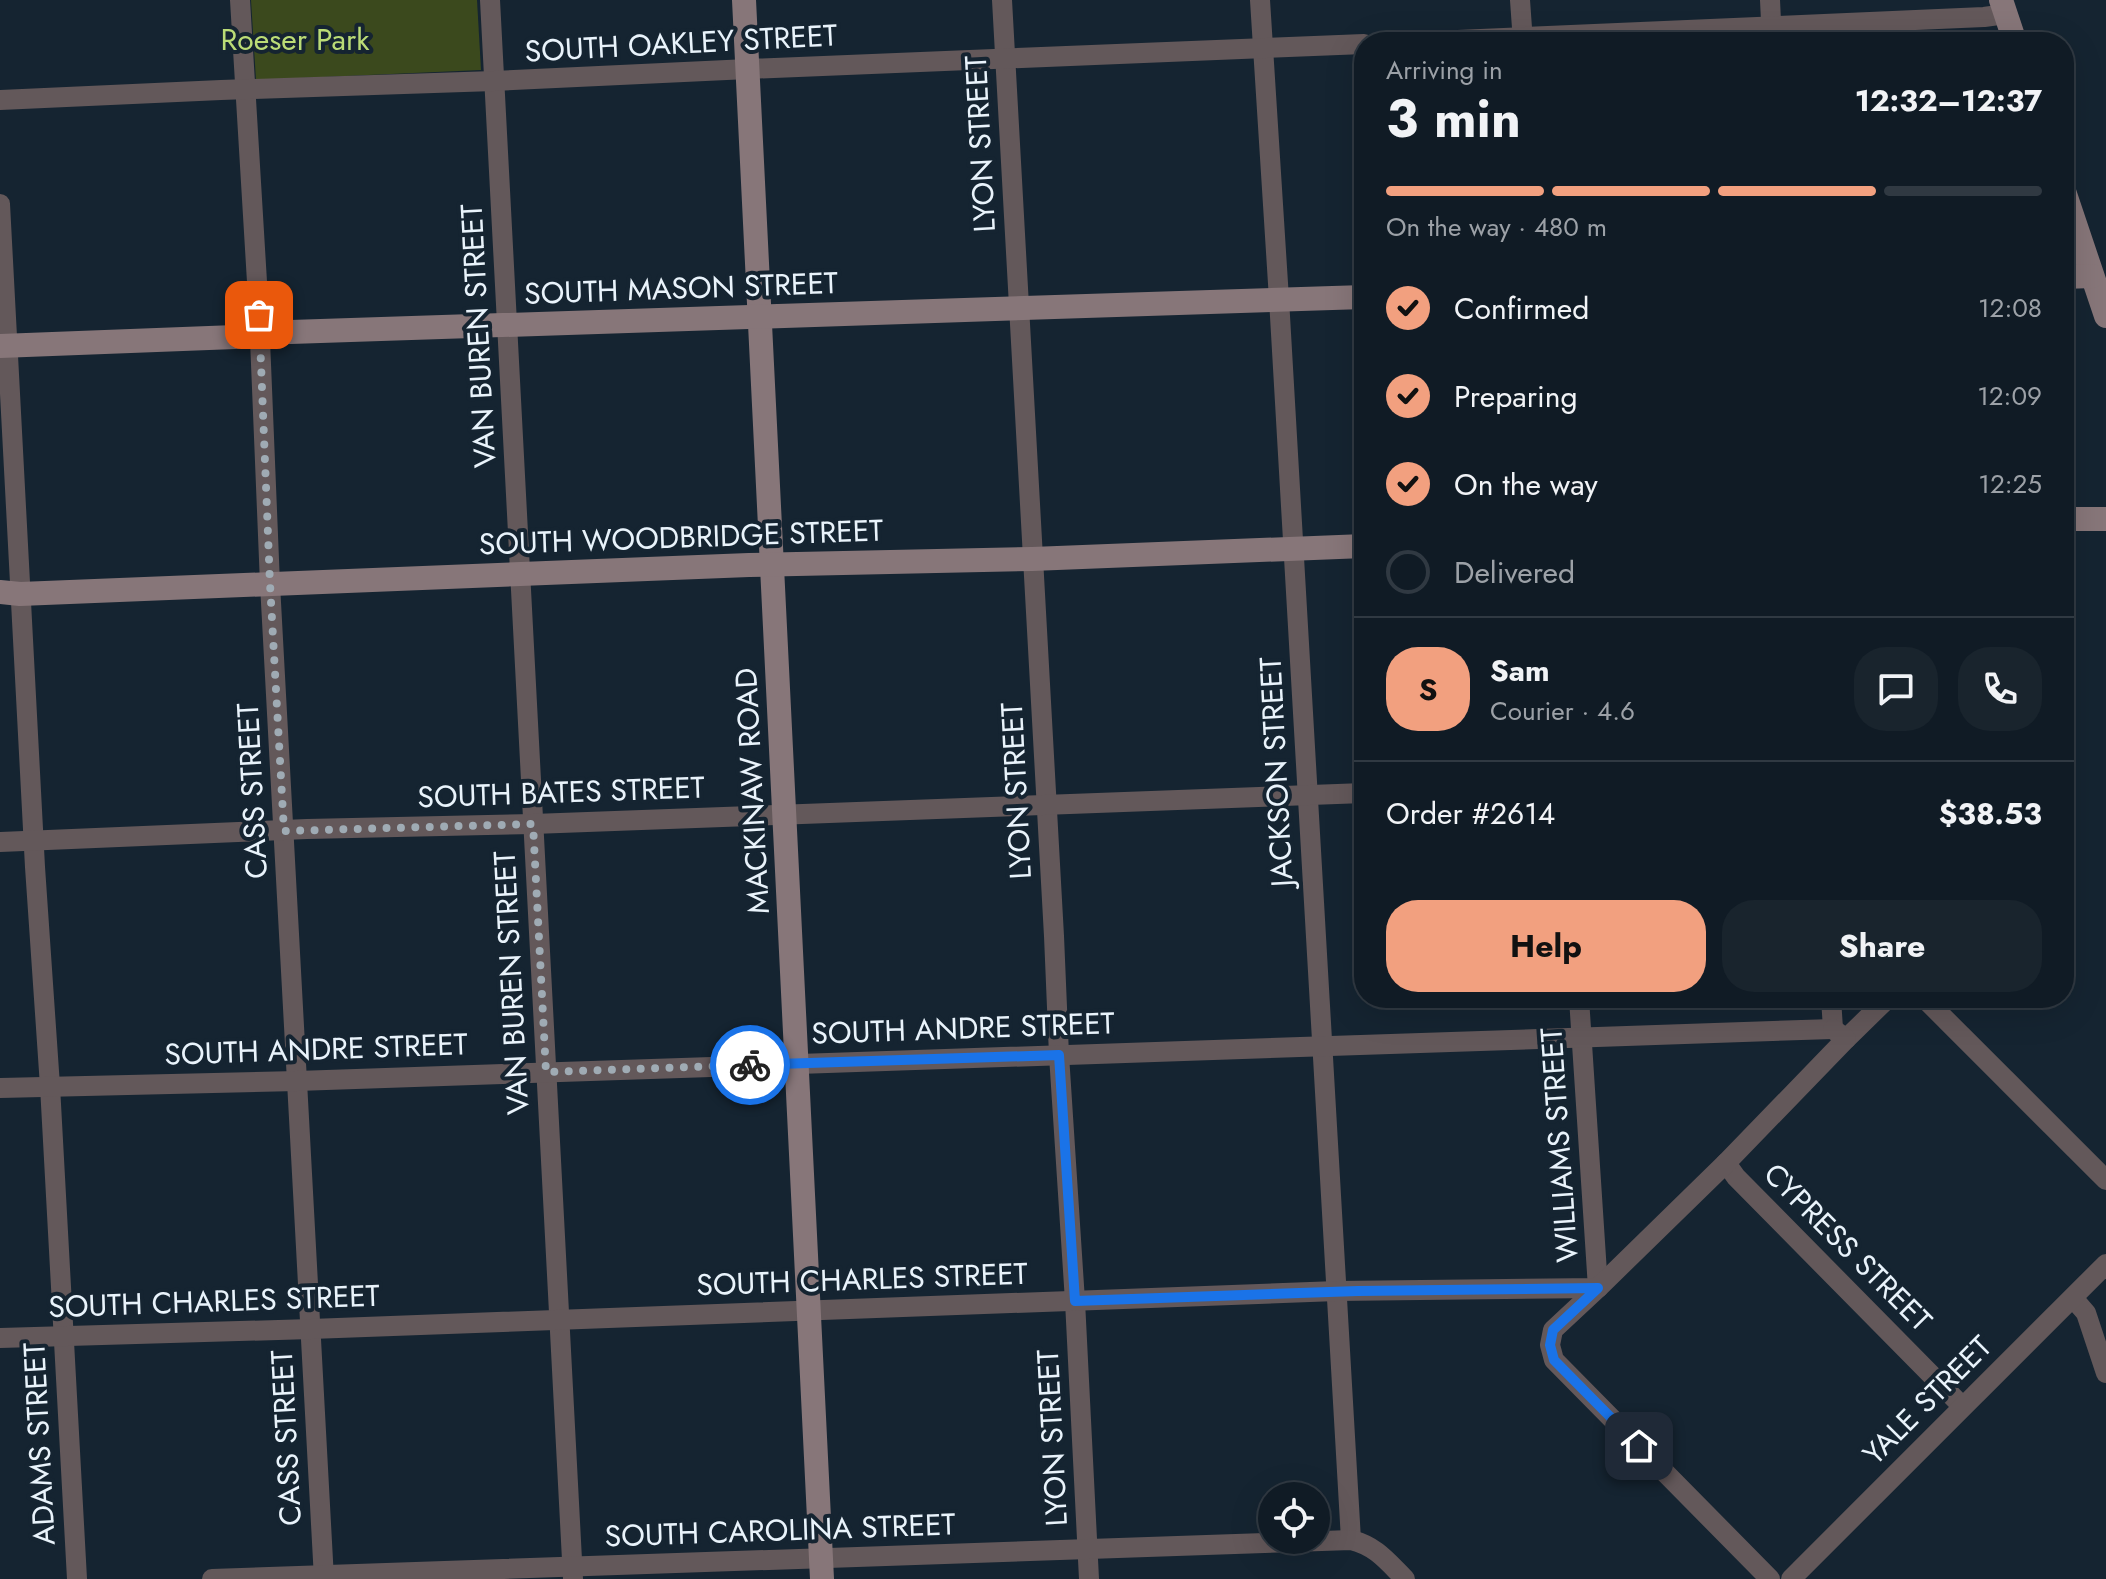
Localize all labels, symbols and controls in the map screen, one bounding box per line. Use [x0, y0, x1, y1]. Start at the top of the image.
street label: SOUTH OAKLEY STREET [524, 13, 838, 73]
park label: Roeser Park [221, 18, 370, 61]
text: Arriving in [1386, 51, 1503, 89]
street label: LYON STREET [954, 55, 1006, 233]
text: 12:32–12:37 [1855, 79, 2042, 122]
text: 3 min [1386, 81, 1521, 157]
street label: VAN BUREN STREET [450, 203, 506, 469]
text: On the way · 480 m [1386, 208, 1607, 246]
street label: SOUTH MASON STREET [523, 261, 839, 315]
pin [225, 281, 293, 349]
icon: check [1386, 286, 1430, 330]
text: Confirmed [1454, 287, 1589, 330]
text: 12:08 [1978, 289, 2042, 327]
icon: bag [237, 293, 281, 337]
icon: check [1386, 374, 1430, 418]
text: Preparing [1454, 375, 1578, 418]
text: 12:09 [1977, 377, 2042, 415]
icon: check [1386, 462, 1430, 506]
text: On the way [1454, 463, 1598, 506]
text: 12:25 [1978, 465, 2042, 503]
street label: SOUTH WOODBRIDGE STREET [478, 508, 884, 566]
text: Delivered [1454, 551, 1575, 594]
button: chat [1854, 647, 1938, 731]
button: phone [1958, 647, 2042, 731]
text: Sam [1490, 649, 1550, 692]
street label: JACKSON STREET [1249, 656, 1304, 892]
street label: MACKINAW ROAD [724, 667, 780, 915]
text: S [1419, 668, 1437, 711]
text: Courier · 4.6 [1490, 692, 1635, 730]
street label: CASS STREET [226, 702, 278, 880]
street label: LYON STREET [990, 702, 1042, 880]
street label: SOUTH BATES STREET [417, 765, 705, 819]
text: Order #2614 [1386, 792, 1555, 835]
text: $38.53 [1939, 792, 2042, 835]
street label: VAN BUREN STREET [483, 850, 539, 1116]
button: Help [1386, 900, 1706, 992]
button: Share [1722, 900, 2042, 992]
street label: SOUTH ANDRE STREET [811, 1001, 1115, 1055]
street label: SOUTH ANDRE STREET [164, 1022, 468, 1076]
courier [710, 1025, 790, 1105]
street label: WILLIAMS STREET [1529, 1026, 1589, 1264]
icon: bike [728, 1043, 772, 1087]
street label: CYPRESS STREET [1754, 1153, 1942, 1341]
street label: SOUTH CHARLES STREET [696, 1252, 1028, 1306]
street label: SOUTH CHARLES STREET [48, 1274, 380, 1328]
street label: YALE STREET [1853, 1326, 2001, 1474]
street label: ADAMS STREET [12, 1341, 66, 1546]
street label: CASS STREET [260, 1349, 312, 1527]
street label: LYON STREET [1026, 1349, 1078, 1527]
pin [1605, 1412, 1673, 1480]
icon: home [1617, 1424, 1661, 1468]
map controls [1258, 1482, 1330, 1554]
button: locate [1258, 1482, 1330, 1554]
street label: SOUTH CAROLINA STREET [604, 1502, 956, 1558]

